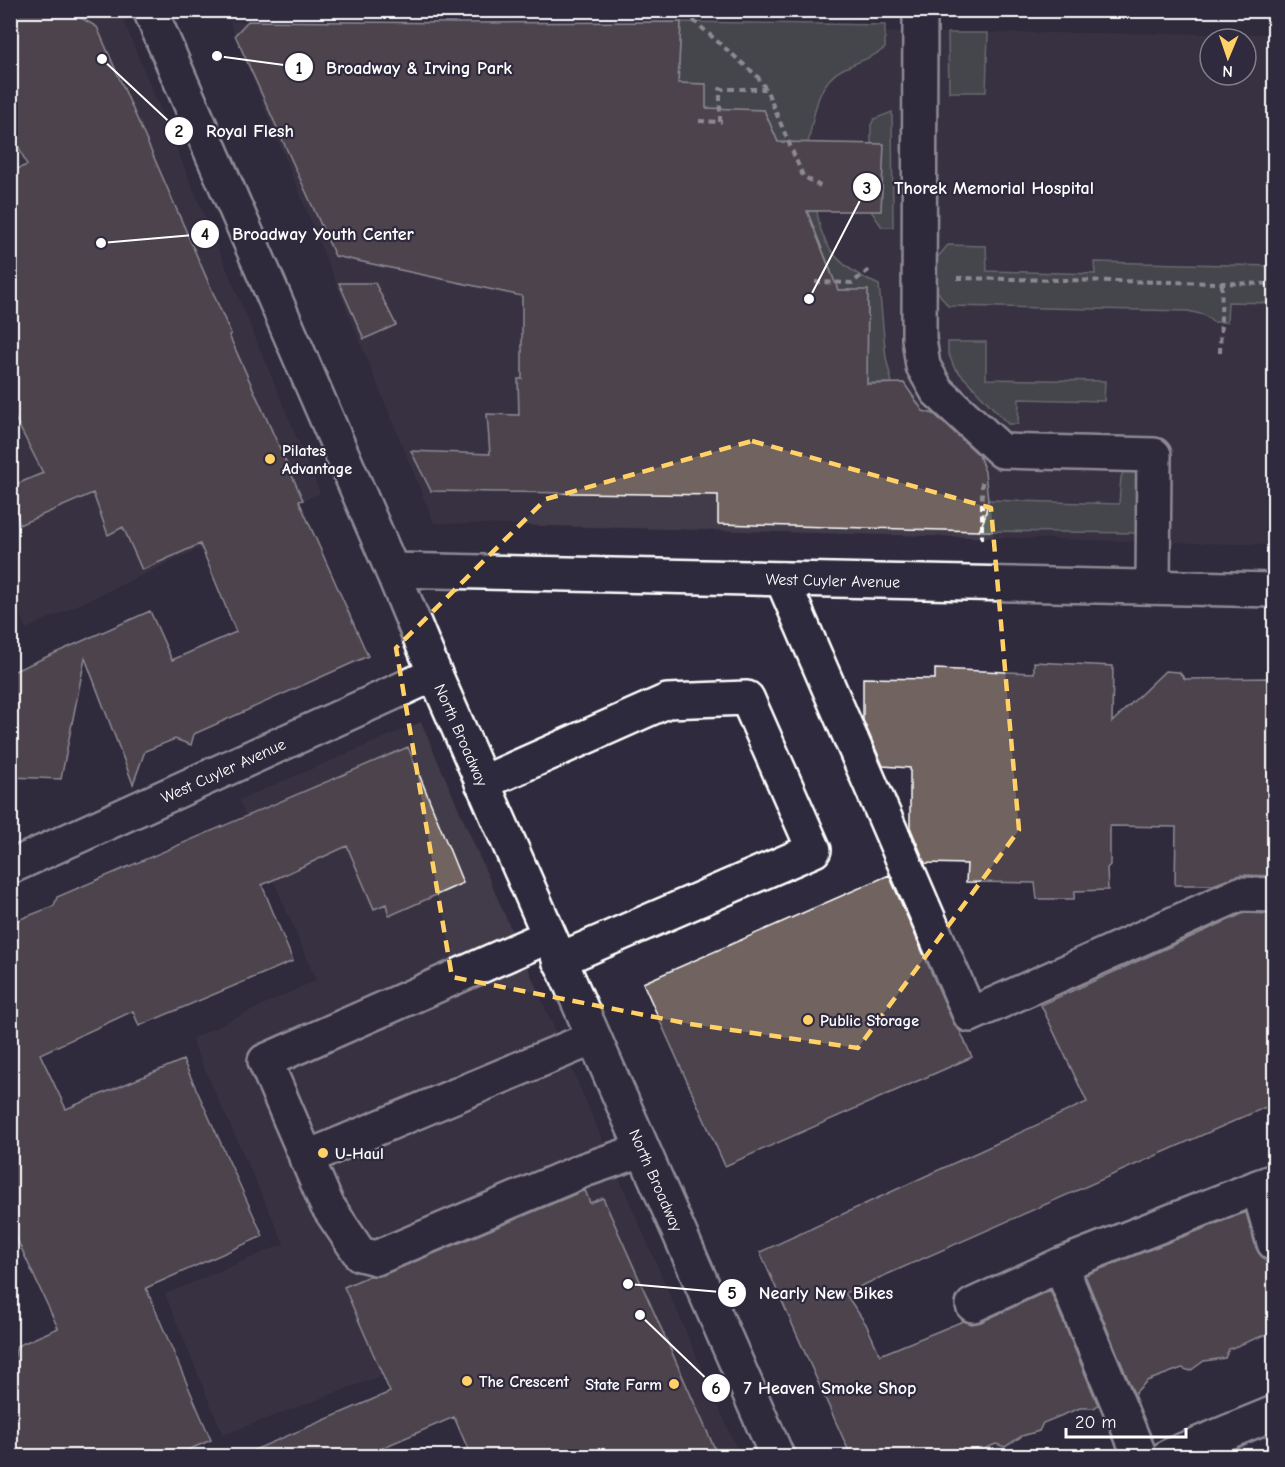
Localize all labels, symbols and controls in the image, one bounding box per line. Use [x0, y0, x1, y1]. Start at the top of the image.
north arrow [1198, 27, 1258, 87]
callout: Broadway & Irving Park [284, 49, 524, 85]
text: 1 [295, 58, 303, 79]
text: Broadway & Irving Park [326, 58, 512, 79]
text: N [1222, 62, 1233, 80]
callout: Royal Flesh [164, 113, 306, 149]
text: 2 [175, 121, 184, 142]
text: Royal Flesh [206, 121, 294, 142]
callout: Thorek Memorial Hospital [852, 169, 1106, 205]
text: 3 [863, 178, 871, 199]
text: Thorek Memorial Hospital [894, 178, 1094, 199]
callout: Broadway Youth Center [190, 216, 426, 252]
text: 4 [201, 224, 209, 245]
text: Broadway Youth Center [232, 224, 415, 245]
place label: Pilates Advantage [282, 442, 352, 478]
marker: Pilates Advantage [263, 452, 277, 466]
street label: West Cuyler Avenue [765, 570, 900, 592]
street label: North Broadway [430, 681, 491, 790]
street label: West Cuyler Avenue [158, 735, 288, 807]
place label: Public Storage [820, 1012, 919, 1030]
marker: Public Storage [801, 1013, 815, 1027]
street label: North Broadway [625, 1127, 686, 1235]
place label: U-Haul [335, 1145, 384, 1163]
marker: U-Haul [316, 1146, 330, 1160]
callout: Nearly New Bikes [717, 1275, 905, 1311]
text: 5 [727, 1283, 737, 1304]
text: Nearly New Bikes [759, 1283, 894, 1304]
callout: 7 Heaven Smoke Shop [701, 1370, 928, 1406]
place label: The Crescent [479, 1373, 570, 1391]
marker: The Crescent [460, 1374, 474, 1388]
place label: State Farm [585, 1376, 662, 1394]
marker: State Farm [667, 1377, 681, 1391]
text: 6 [711, 1378, 721, 1399]
text: 7 Heaven Smoke Shop [744, 1378, 916, 1399]
scale bar [1066, 1401, 1186, 1439]
text: 20 m [1075, 1412, 1116, 1433]

